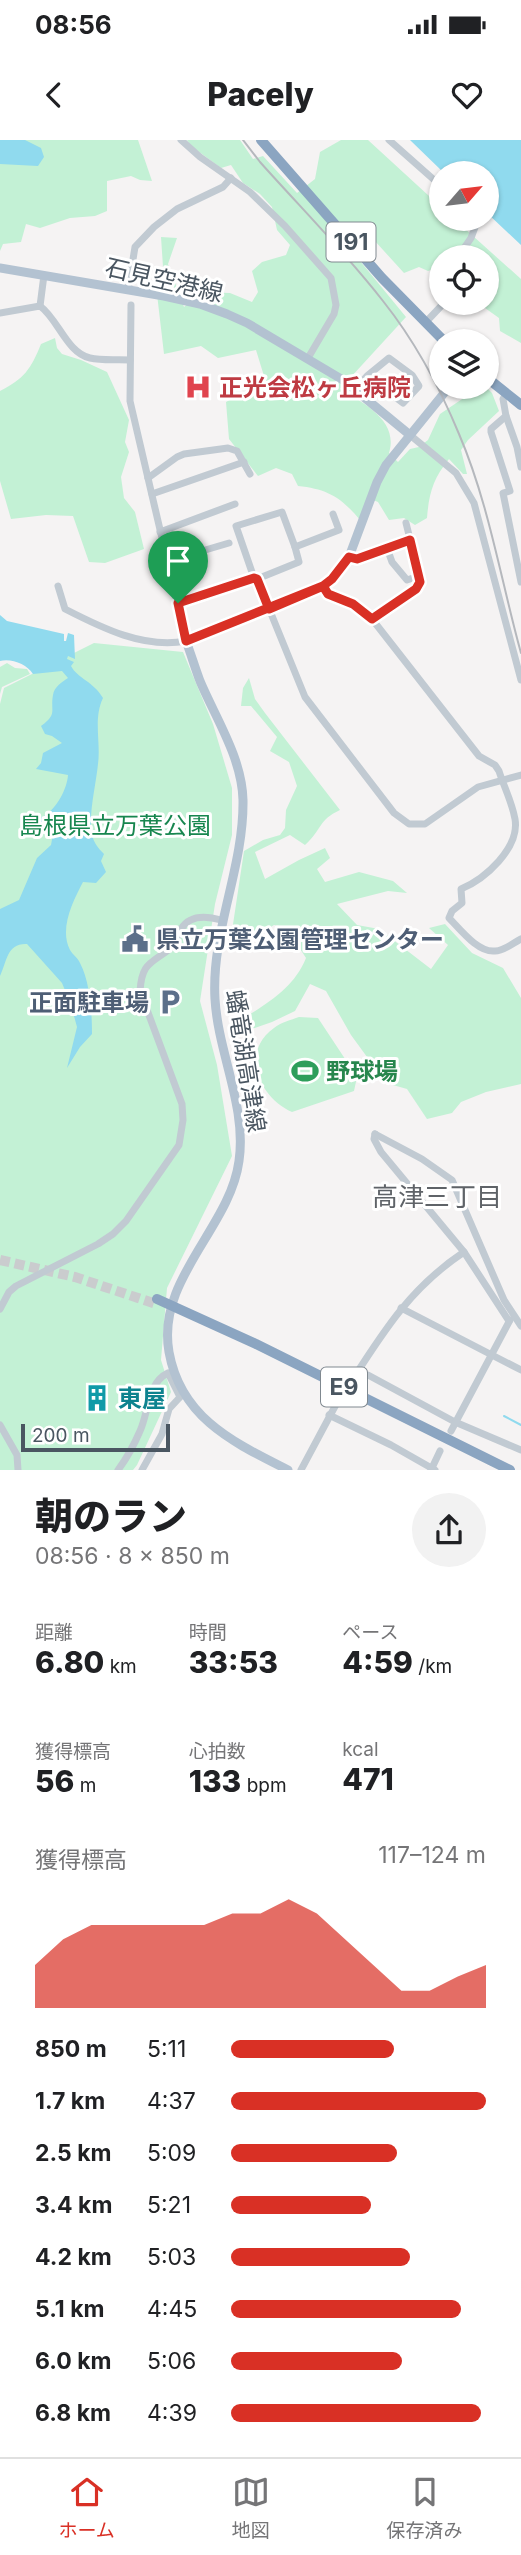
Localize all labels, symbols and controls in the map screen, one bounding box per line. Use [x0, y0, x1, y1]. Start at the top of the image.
text: 08:56 [35, 9, 112, 40]
text: Pacely [207, 75, 314, 114]
icon: back [35, 76, 73, 114]
icon: heart [448, 76, 486, 114]
north arrow [429, 161, 499, 231]
map controls [429, 161, 499, 399]
road number: 191 [326, 222, 376, 262]
button: locate [429, 245, 499, 315]
street label: 石見空港線 [102, 252, 226, 308]
button: layers [429, 329, 499, 399]
hospital icon: 正光会松ヶ丘病院 [183, 372, 213, 402]
place label: 正光会松ヶ丘病院 [219, 373, 411, 402]
pin [148, 531, 208, 603]
icon: arrive [159, 542, 197, 580]
park label: 島根県立万葉公園 [19, 811, 211, 840]
public building icon: 県立万葉公園管理センター [120, 924, 150, 954]
place label: 県立万葉公園管理センター [156, 925, 444, 954]
parking icon: 正面駐車場 [155, 987, 185, 1017]
place label: 正面駐車場 [29, 988, 149, 1017]
street label: 蟠竜湖高津線 [220, 988, 272, 1134]
sports icon: 野球場 [290, 1056, 320, 1086]
place label: 野球場 [326, 1057, 398, 1086]
district label: 高津三丁目 [372, 1181, 502, 1212]
road number: E9 [321, 1368, 367, 1406]
building icon: 東屋 [82, 1383, 112, 1413]
place label: 東屋 [118, 1384, 166, 1413]
scale bar [21, 1421, 170, 1453]
text: 200 m [32, 1424, 90, 1447]
text: 朝のラン [35, 1493, 187, 1539]
button: share [412, 1493, 486, 1567]
text: 08:56 · 8 × 850 m [35, 1542, 230, 1570]
text: 距離 [35, 1621, 73, 1644]
text: 時間 [189, 1621, 227, 1644]
text: ペース [342, 1621, 398, 1644]
text: 6.80 [35, 1644, 104, 1680]
text: 33:53 [189, 1644, 278, 1680]
text: 4:59 [342, 1644, 413, 1680]
text: km [104, 1655, 137, 1678]
text: /km [413, 1655, 452, 1678]
text: kcal [342, 1738, 379, 1761]
text: 獲得標高 [35, 1740, 111, 1763]
text: 心拍数 [189, 1740, 246, 1763]
text: 471 [342, 1761, 394, 1797]
text: 56 [35, 1763, 74, 1799]
text: 133 [189, 1763, 241, 1799]
text: m [74, 1774, 96, 1797]
text: bpm [241, 1774, 287, 1797]
text: 117–124 m [378, 1841, 486, 1869]
text: 獲得標高 [35, 1846, 127, 1874]
text: 850 m [35, 2035, 107, 2063]
text: 5:11 [147, 2035, 186, 2063]
text: 1.7 km [35, 2087, 105, 2115]
text: 4:37 [147, 2087, 196, 2115]
text: 2.5 km [35, 2139, 112, 2167]
text: 5:09 [147, 2139, 196, 2167]
text: 3.4 km [35, 2191, 112, 2219]
text: 5:21 [147, 2191, 191, 2219]
text: 4.2 km [35, 2243, 112, 2271]
text: 5:03 [147, 2243, 196, 2271]
text: 5.1 km [35, 2295, 104, 2323]
text: 4:45 [147, 2295, 197, 2323]
text: 6.0 km [35, 2347, 112, 2375]
text: 5:06 [147, 2347, 196, 2375]
text: 6.8 km [35, 2399, 111, 2427]
text: 4:39 [147, 2399, 197, 2427]
tab: ホーム [58, 2473, 115, 2542]
tab: 地図 [232, 2473, 270, 2542]
tab: 保存済み [387, 2473, 463, 2542]

